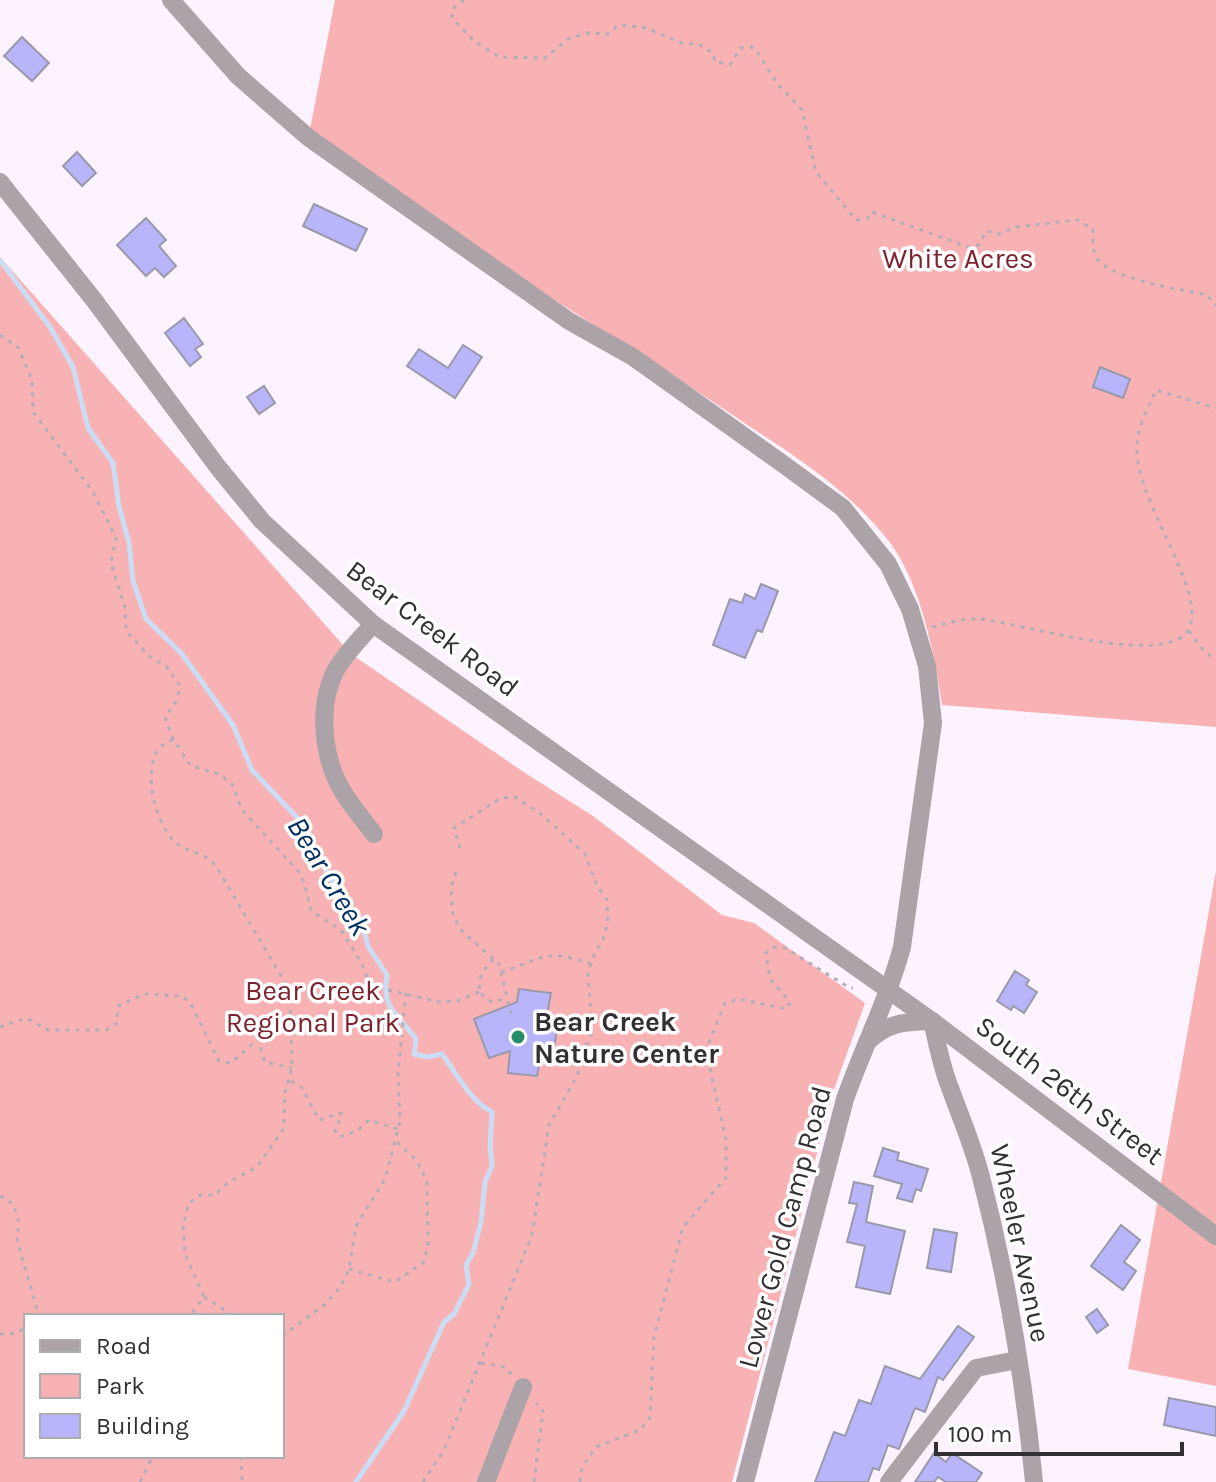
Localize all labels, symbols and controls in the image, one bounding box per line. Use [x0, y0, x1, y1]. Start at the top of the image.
park label: White Acres [882, 242, 1034, 275]
street label: Bear Creek Road [340, 553, 525, 704]
water label: Bear Creek [279, 810, 379, 943]
park label: Bear Creek Regional Park [226, 974, 400, 1039]
place label: Bear Creek Nature Center [534, 1005, 719, 1070]
street label: South 26th Street [969, 1009, 1170, 1172]
marker: Bear Creek Nature Center [509, 1028, 527, 1046]
street label: Lower Gold Camp Road [731, 1083, 838, 1372]
street label: Wheeler Avenue [983, 1141, 1058, 1345]
legend [24, 1314, 284, 1458]
text: Road [96, 1332, 151, 1360]
text: Park [96, 1372, 145, 1400]
scale bar [936, 1406, 1182, 1456]
text: Building [96, 1412, 189, 1440]
text: 100 m [948, 1420, 1013, 1448]

